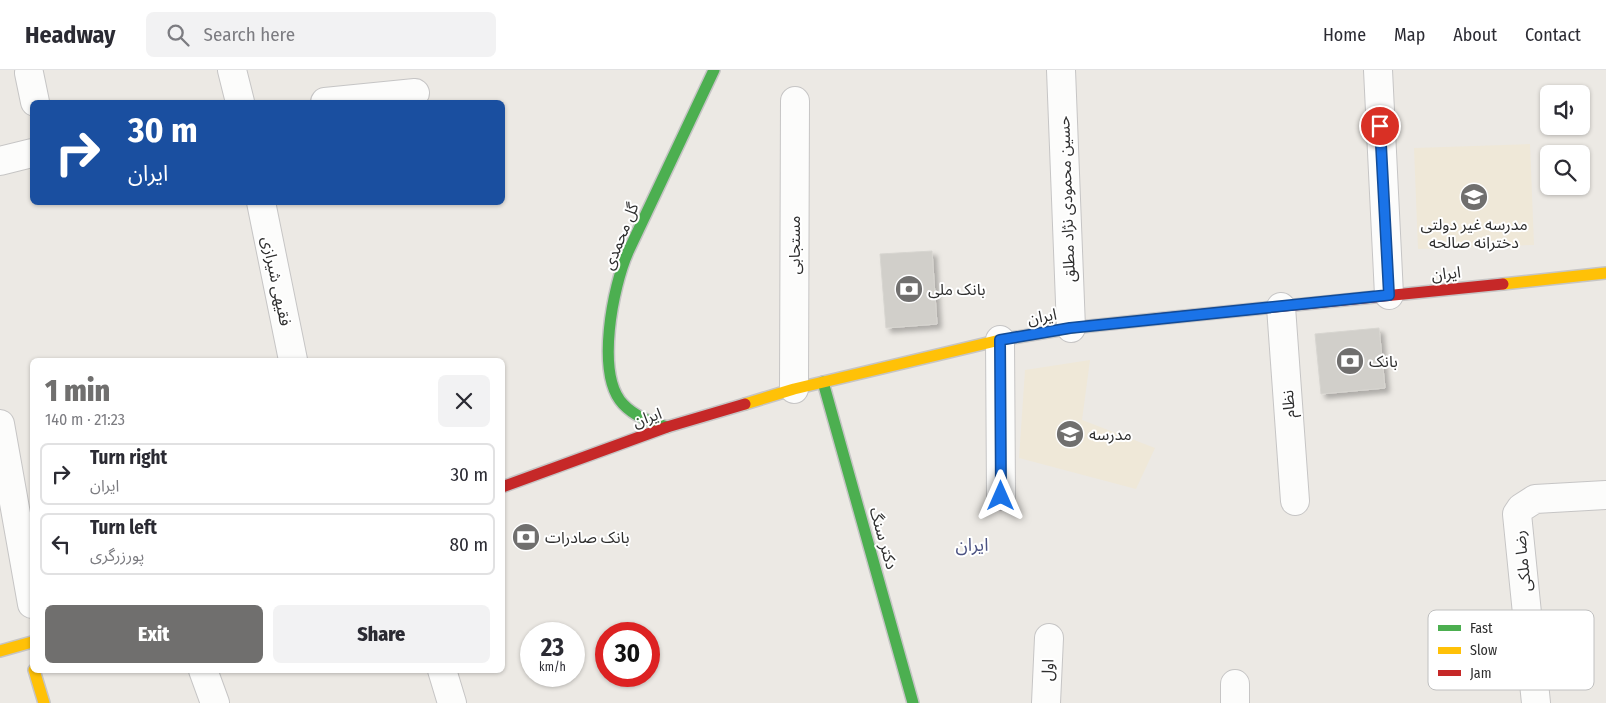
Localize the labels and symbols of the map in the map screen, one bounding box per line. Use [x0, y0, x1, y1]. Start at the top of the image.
pin [1359, 105, 1401, 147]
street label: حسین محمودی نژاد مطلق [1054, 116, 1080, 282]
school or university icon: مدرسه غیر دولتی دخترانه صالحه [1459, 182, 1489, 212]
street label: گل محمدی [598, 200, 643, 272]
place label: مدرسه غیر دولتی دخترانه صالحه [1420, 215, 1528, 252]
street label: مستجابی [785, 216, 804, 274]
street label: فقیهی شیرازی [258, 235, 295, 328]
street label: ایران [1430, 263, 1462, 284]
bank icon: بانک ملی [894, 274, 924, 304]
place label: بانک ملی [928, 280, 986, 299]
street label: ایران [1026, 305, 1058, 328]
bank icon: بانک [1335, 346, 1365, 376]
place label: بانک [1369, 352, 1398, 371]
street label: نظام [1278, 389, 1302, 419]
street label: ایران [630, 404, 664, 431]
school or university icon: مدرسه [1055, 419, 1085, 449]
place label: مدرسه [1089, 425, 1132, 444]
position arrow [974, 469, 1026, 521]
street label: دکتر سنگ [866, 505, 901, 571]
bank icon: بانک صادرات [511, 522, 541, 552]
place label: بانک صادرات [545, 528, 630, 547]
street label: رضا ملکی [1510, 529, 1535, 592]
district label: ایران [956, 534, 988, 556]
legend [1428, 610, 1594, 690]
text: Fast [1470, 620, 1493, 637]
speed limit sign: 30 [595, 622, 660, 687]
text: Slow [1470, 642, 1497, 659]
street label: اول [1037, 658, 1059, 682]
text: Jam [1470, 665, 1491, 682]

